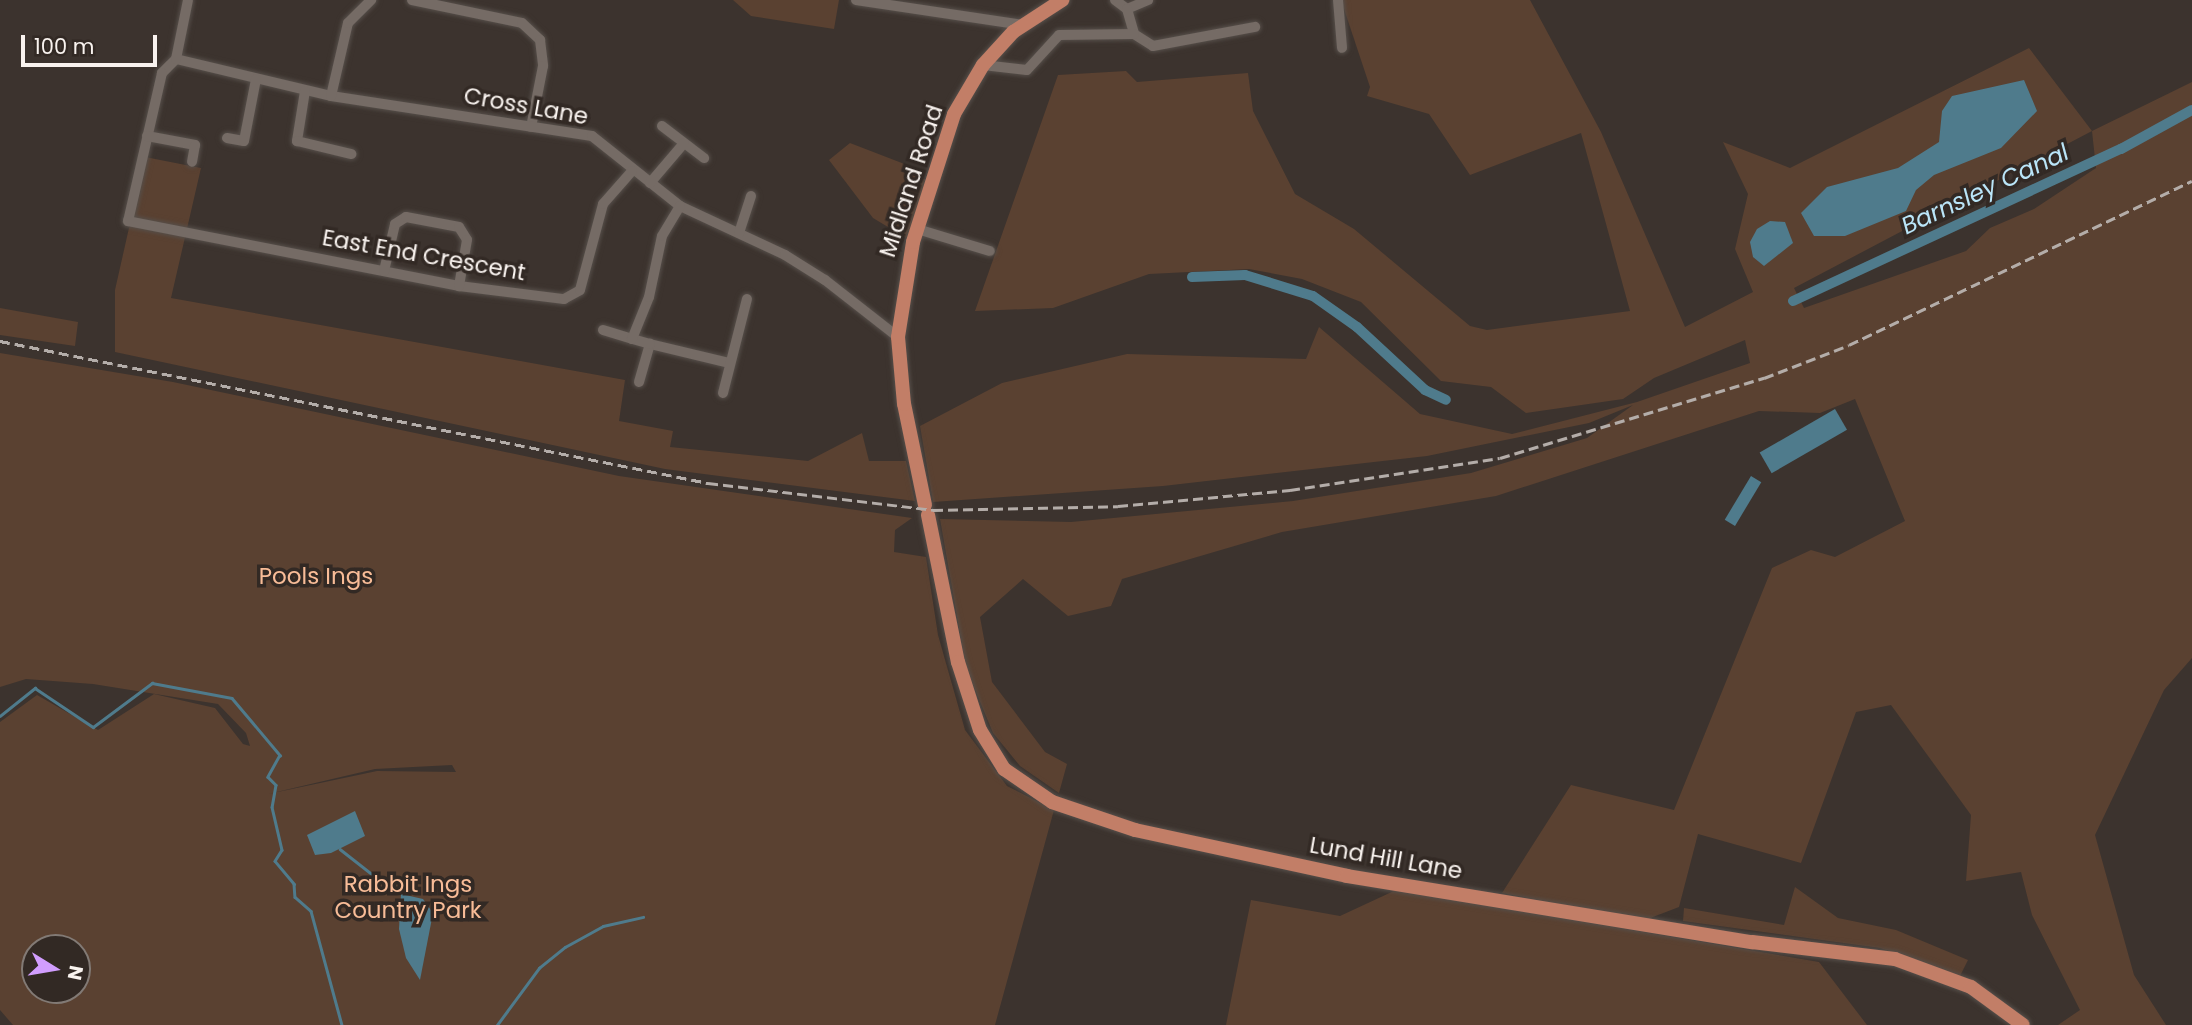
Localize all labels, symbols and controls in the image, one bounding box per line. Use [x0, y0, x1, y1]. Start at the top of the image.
scale bar [24, 21, 161, 65]
text: 100 m [34, 32, 94, 61]
street label: Cross Lane [462, 81, 590, 131]
street label: Midland Road [873, 101, 949, 261]
water label: Barnsley Canal [1897, 138, 2073, 240]
street label: East End Crescent [320, 224, 528, 286]
park label: Pools Ings [259, 562, 373, 590]
street label: Lund Hill Lane [1307, 831, 1465, 885]
park label: Rabbit Ings Country Park [334, 870, 482, 924]
north arrow [21, 934, 91, 1004]
text: N [61, 963, 90, 982]

